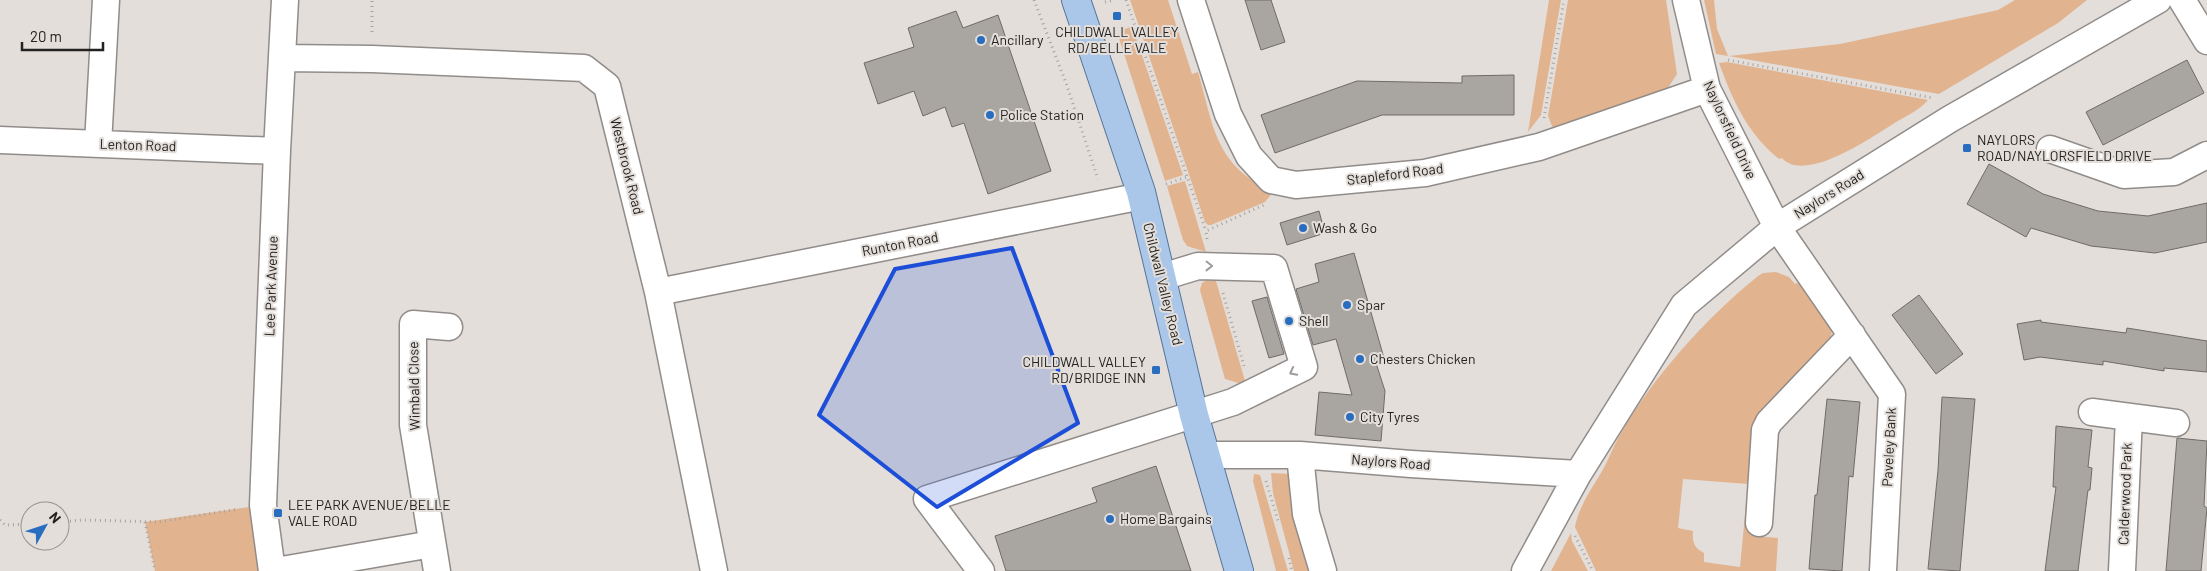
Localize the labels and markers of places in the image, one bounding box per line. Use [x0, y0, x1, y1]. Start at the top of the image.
marker: CHILDWALL VALLEY RD/BELLE VALE [1111, 10, 1123, 22]
place label: CHILDWALL VALLEY RD/BELLE VALE [1055, 23, 1179, 56]
place label: Ancillary [991, 31, 1044, 48]
marker: Ancillary [975, 34, 987, 46]
place label: Police Station [1000, 106, 1084, 123]
marker: Police Station [984, 109, 996, 121]
place label: NAYLORS ROAD/NAYLORSFIELD DRIVE [1977, 131, 2152, 164]
marker: NAYLORS ROAD/NAYLORSFIELD DRIVE [1961, 142, 1973, 154]
place label: Wash & Go [1313, 219, 1377, 236]
marker: Wash & Go [1297, 222, 1309, 234]
place label: Spar [1357, 296, 1385, 313]
marker: Spar [1341, 299, 1353, 311]
place label: Shell [1299, 312, 1329, 329]
marker: Shell [1283, 315, 1295, 327]
place label: Chesters Chicken [1370, 350, 1476, 367]
place label: CHILDWALL VALLEY RD/BRIDGE INN [1022, 353, 1146, 386]
marker: Chesters Chicken [1354, 353, 1366, 365]
marker: CHILDWALL VALLEY RD/BRIDGE INN [1150, 364, 1162, 376]
place label: City Tyres [1360, 408, 1420, 425]
marker: City Tyres [1344, 411, 1356, 423]
place label: LEE PARK AVENUE/BELLE VALE ROAD [288, 496, 451, 529]
marker: LEE PARK AVENUE/BELLE VALE ROAD [272, 507, 284, 519]
place label: Home Bargains [1120, 510, 1212, 527]
marker: Home Bargains [1104, 513, 1116, 525]

